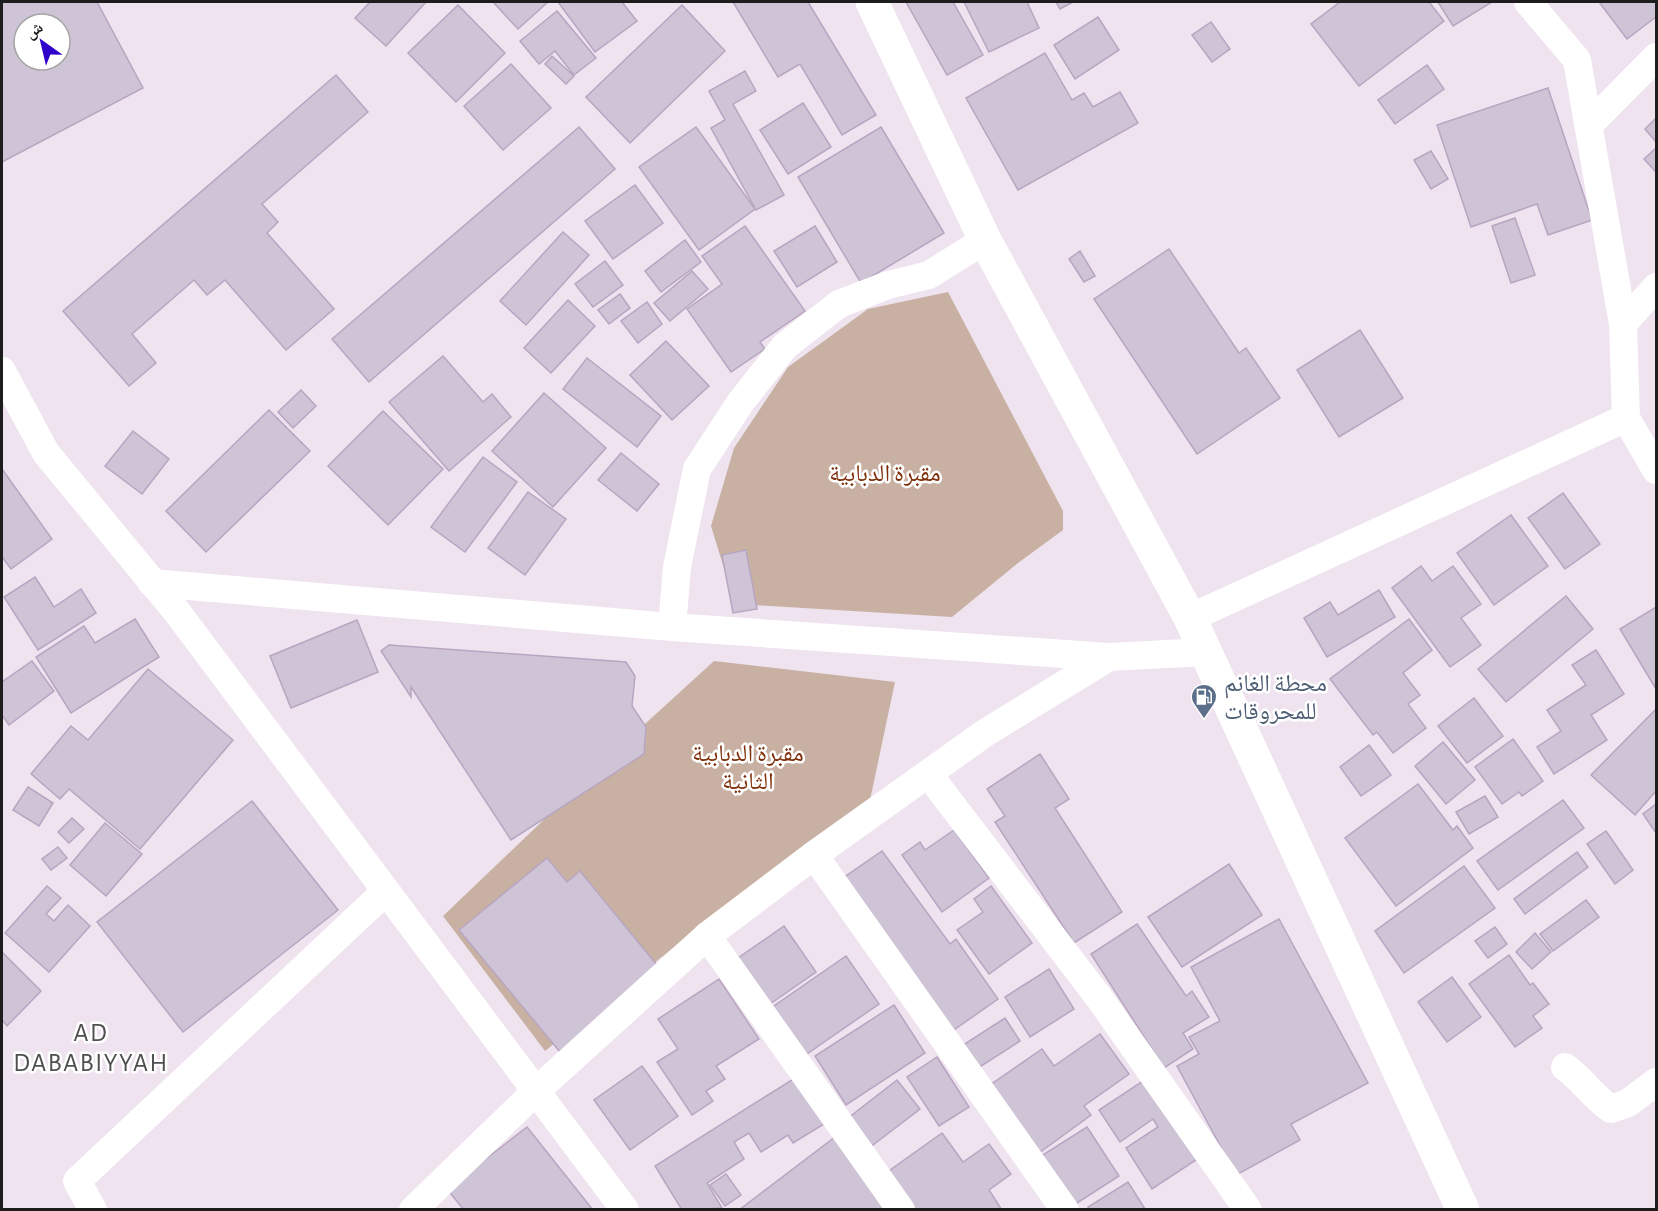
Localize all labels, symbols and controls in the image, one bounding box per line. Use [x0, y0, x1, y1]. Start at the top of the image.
north arrow [12, 12, 72, 72]
text: ش [23, 19, 46, 43]
park label: مقبرة الدبابية [829, 462, 941, 487]
place label: محطة الغانم للمحروقات [1224, 672, 1327, 724]
fuel station icon: محطة الغانم للمحروقات [1189, 682, 1219, 720]
park label: مقبرة الدبابية الثانية [692, 742, 804, 794]
district label: AD DABABIYYAH [13, 1020, 169, 1076]

